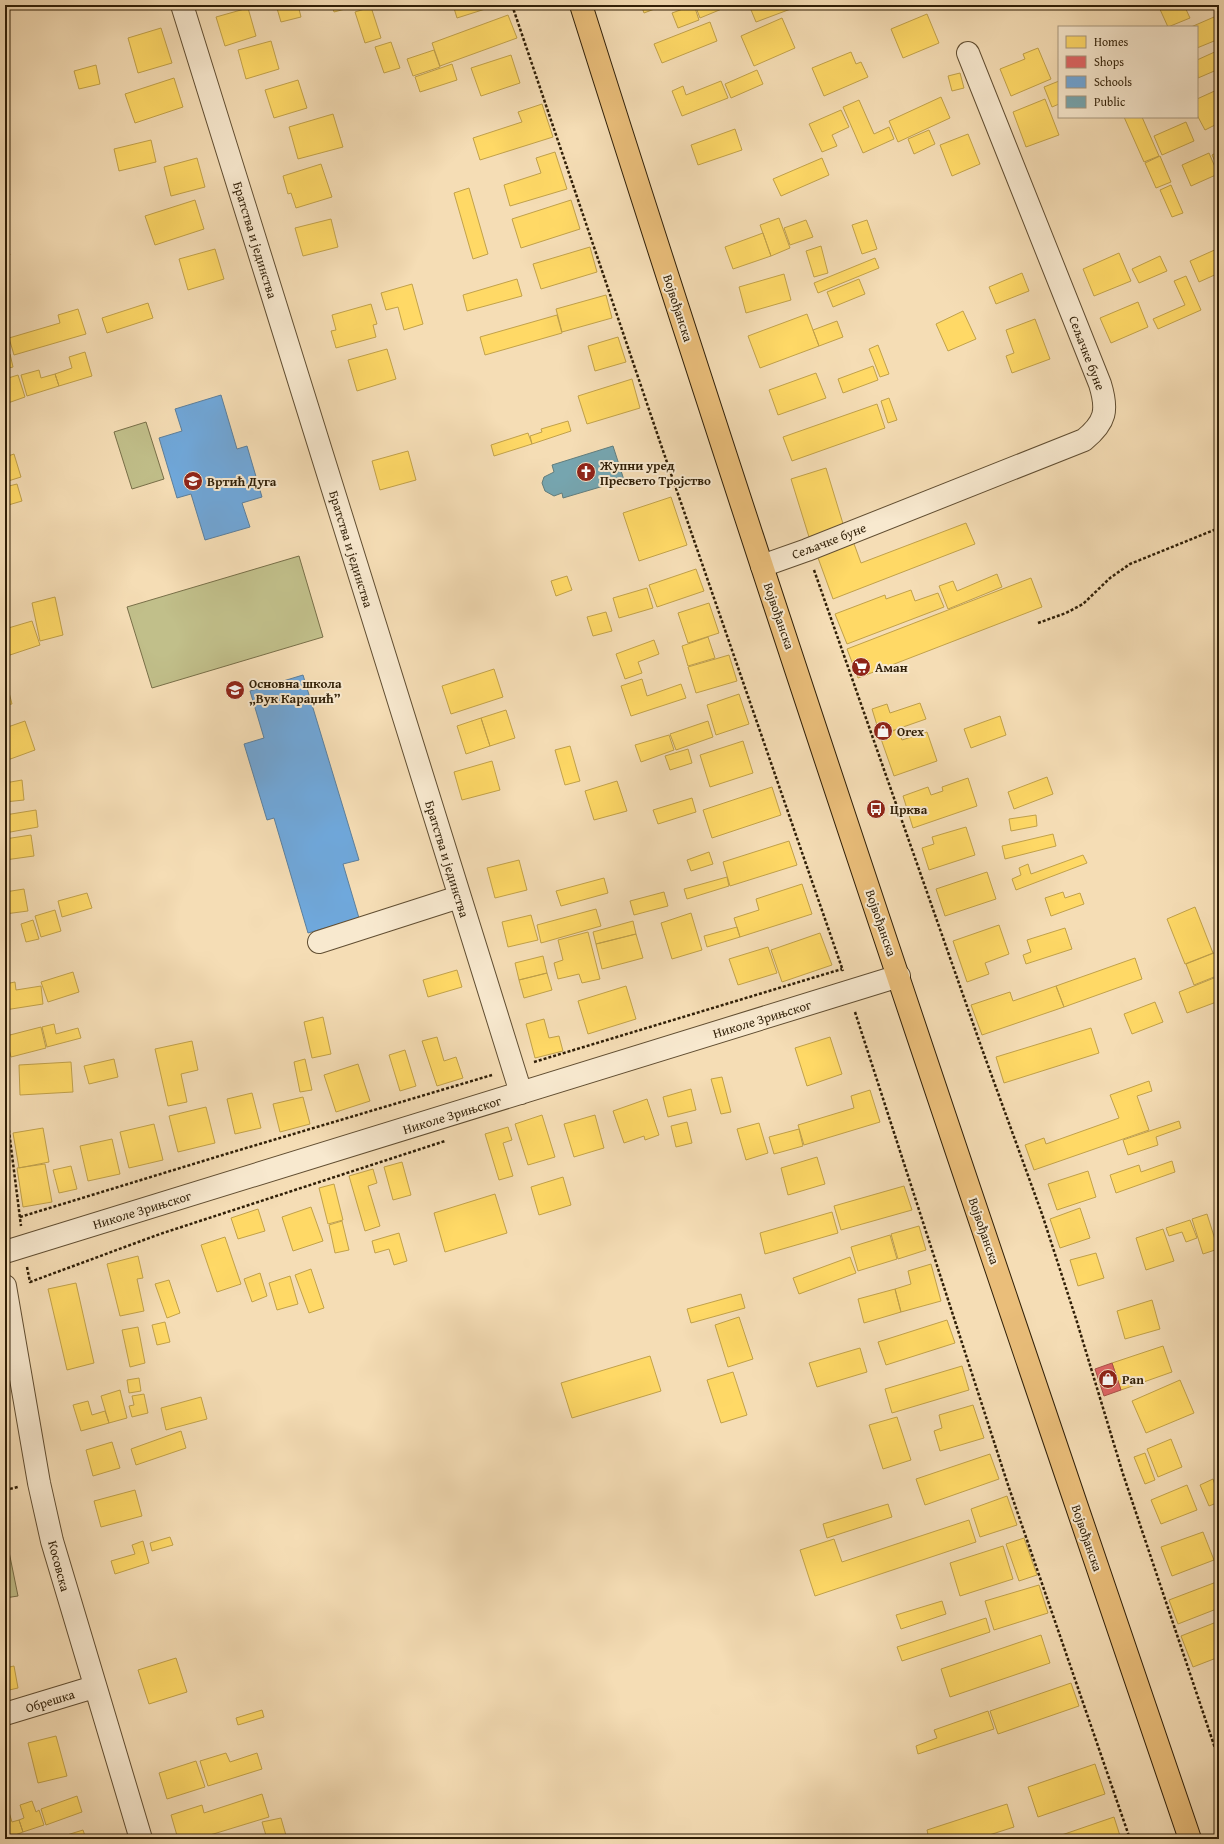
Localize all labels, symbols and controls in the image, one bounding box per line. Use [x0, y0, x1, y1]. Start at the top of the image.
legend [1058, 26, 1198, 118]
text: Homes [1094, 33, 1129, 50]
text: Shops [1094, 53, 1124, 70]
text: Schools [1094, 73, 1132, 90]
text: Public [1094, 93, 1126, 110]
street label: Братства и јединства [228, 179, 282, 302]
street label: Војвођанска [658, 272, 698, 345]
street label: Сељачке буне [1064, 313, 1110, 393]
place label: Жупни уред Пресвето Тројство [599, 456, 711, 490]
church icon: Жупни уред Пресвето Тројство [575, 461, 597, 483]
school or university icon: Вртић Дуга [182, 470, 204, 492]
place label: Вртић Дуга [207, 472, 277, 491]
street label: Братства и јединства [324, 488, 378, 611]
street label: Сељачке буне [789, 518, 869, 564]
street label: Војвођанска [759, 580, 800, 653]
supermarket icon: Аман [850, 656, 872, 678]
place label: Аман [875, 658, 908, 677]
place label: Основна школа „Вук Караџић” [249, 674, 342, 708]
school or university icon: Основна школа „Вук Караџић” [224, 679, 246, 701]
shop icon: Orex [872, 720, 894, 742]
place label: Orex [897, 722, 924, 741]
street label: Братства и јединства [420, 798, 474, 921]
bus stop icon: Црква [865, 798, 887, 820]
place label: Црква [890, 800, 928, 819]
street label: Војвођанска [861, 887, 902, 960]
street label: Николе Зрињског [711, 995, 814, 1043]
street label: Николе Зрињског [401, 1091, 504, 1139]
street label: Николе Зрињског [91, 1186, 194, 1234]
street label: Војвођанска [964, 1195, 1005, 1268]
shop icon: Pan [1097, 1368, 1119, 1390]
place label: Pan [1122, 1370, 1144, 1389]
street label: Војвођанска [1067, 1502, 1108, 1575]
street label: Косовска [43, 1538, 75, 1594]
street label: Обрешка [23, 1684, 78, 1717]

